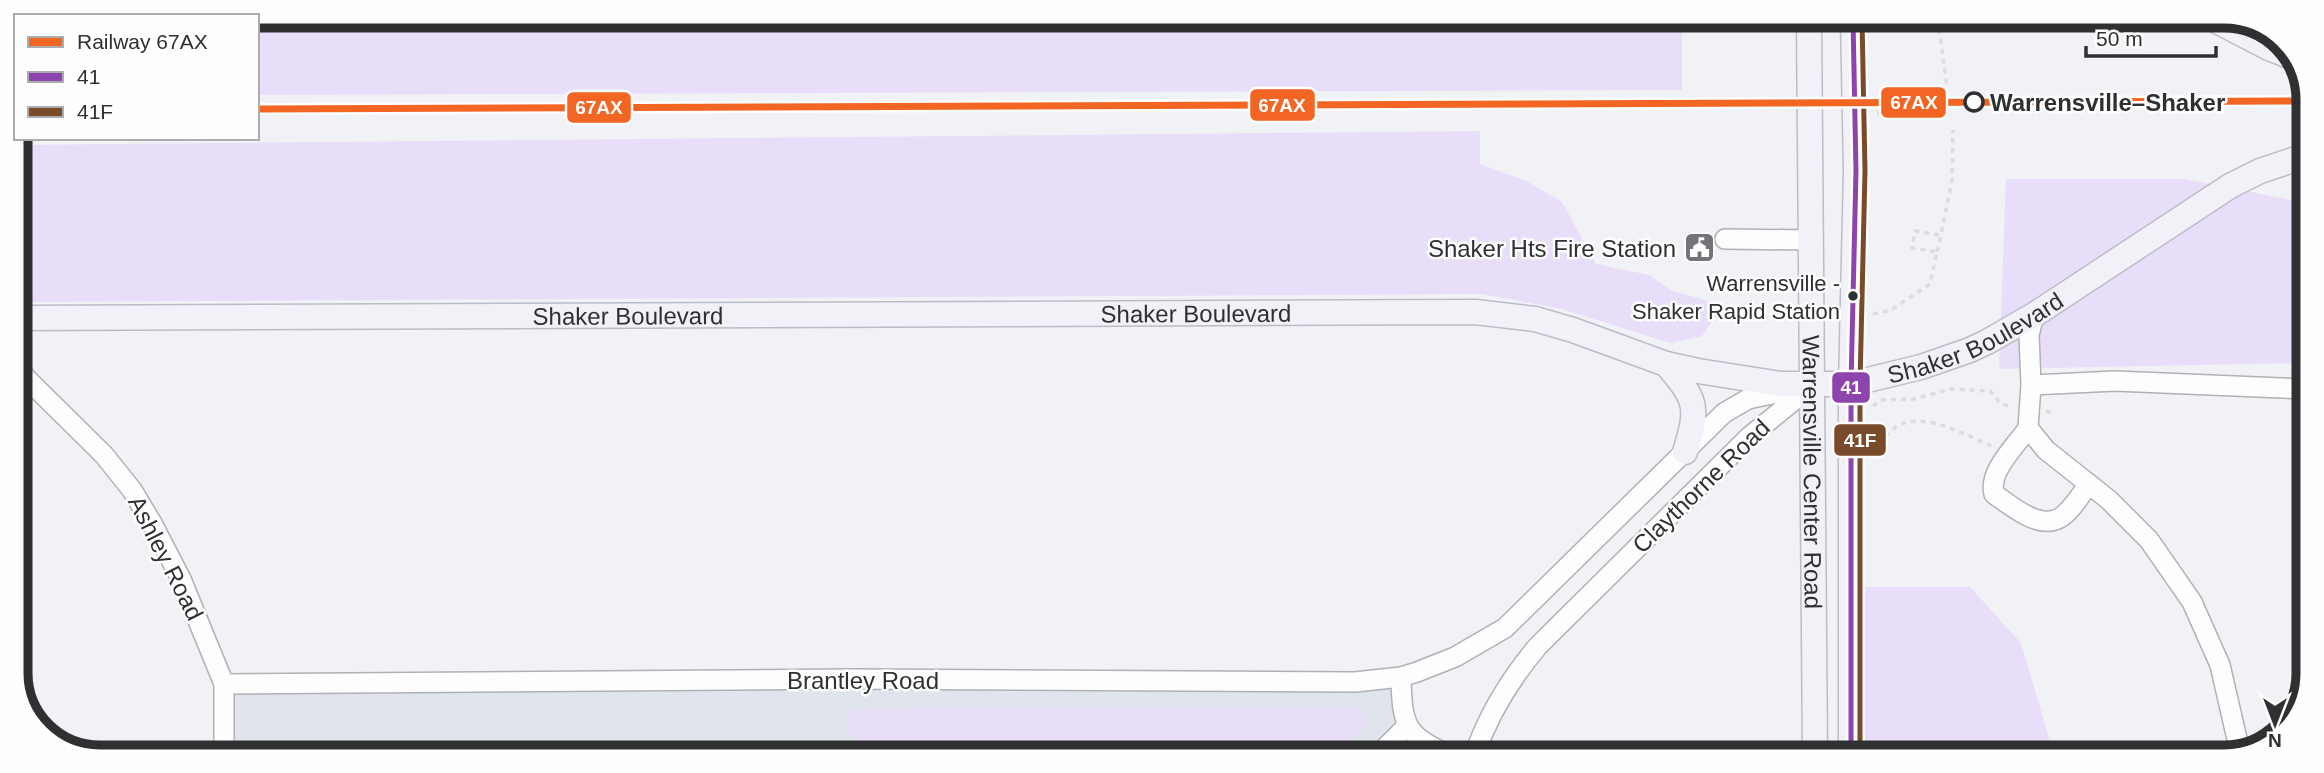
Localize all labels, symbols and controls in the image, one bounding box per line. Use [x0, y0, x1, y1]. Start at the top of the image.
legend [14, 14, 259, 140]
scale bar [2086, 14, 2216, 58]
text: 50 m [2096, 27, 2143, 50]
text: Railway 67AX [77, 30, 208, 53]
text: 41 [77, 65, 100, 88]
line badge: 67AX [1880, 86, 1947, 119]
line badge: 67AX [1249, 88, 1316, 122]
place label: Warrensville–Shaker [1990, 89, 2225, 116]
line badge: 67AX [566, 91, 632, 124]
text: 67AX [1890, 92, 1938, 113]
marker: Warrensville–Shaker [1964, 92, 1984, 112]
text: 67AX [1258, 95, 1306, 116]
text: 67AX [575, 97, 623, 118]
text: 41F [77, 100, 113, 123]
public building icon: Shaker Hts Fire Station [1682, 231, 1716, 265]
place label: Shaker Hts Fire Station [1428, 235, 1676, 262]
place label: Warrensville - Shaker Rapid Station [1632, 271, 1840, 324]
street label: Shaker Boulevard [1885, 286, 2068, 388]
marker: Warrensville - Shaker Rapid Station [1846, 289, 1860, 303]
street label: Shaker Boulevard [1100, 299, 1292, 327]
street label: Shaker Boulevard [532, 302, 724, 329]
street label: Warrensville Center Road [1798, 335, 1827, 609]
line badge: 41 [1831, 371, 1871, 404]
text: 41 [1840, 377, 1862, 398]
street label: Claythorne Road [1627, 414, 1775, 558]
line badge: 41F [1833, 423, 1887, 457]
text: 41F [1844, 430, 1876, 451]
street label: Ashley Road [123, 491, 209, 625]
street label: Brantley Road [787, 667, 939, 694]
north arrow [2240, 689, 2310, 759]
text: N [2268, 730, 2282, 751]

